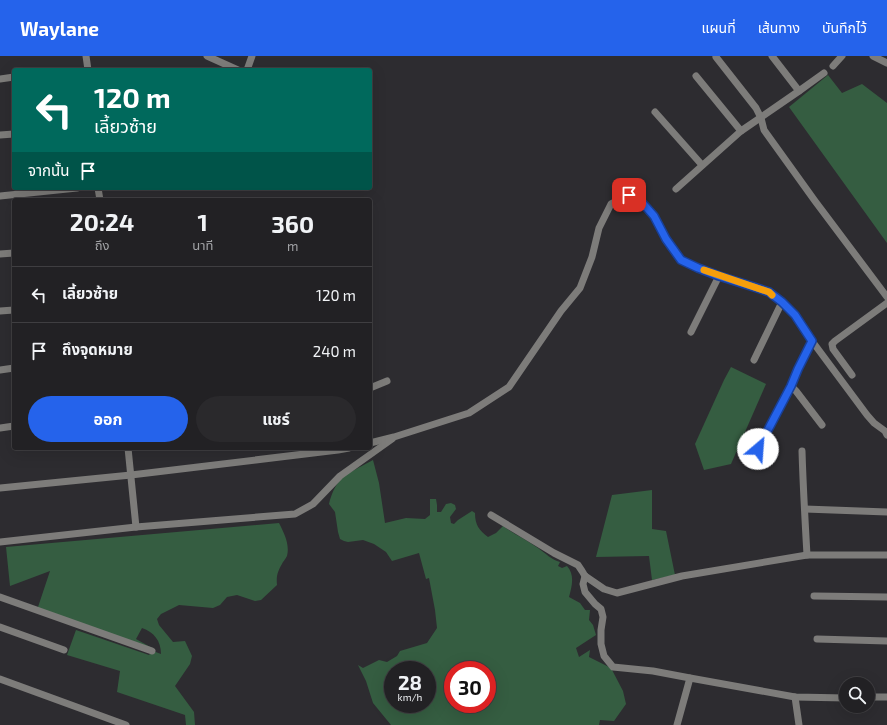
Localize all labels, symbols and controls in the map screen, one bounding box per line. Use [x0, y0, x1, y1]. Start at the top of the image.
text: Waylane [20, 17, 99, 40]
text: แผนที่ [702, 19, 736, 36]
text: เส้นทาง [758, 19, 800, 36]
text: บันทึกไว้ [822, 19, 867, 36]
text: 120 m [94, 80, 171, 114]
icon: left [28, 84, 80, 136]
text: เลี้ยวซ้าย [94, 115, 157, 137]
icon: arrive [77, 160, 99, 182]
text: จากนั้น [28, 161, 69, 179]
pin [612, 178, 646, 212]
icon: arrive [618, 184, 640, 206]
text: 20:24 [70, 207, 134, 236]
text: 1 [198, 207, 208, 236]
text: 360 [271, 209, 314, 238]
text: ถึง [95, 237, 110, 253]
text: นาที [192, 237, 213, 253]
text: m [287, 238, 298, 254]
icon: left [28, 284, 50, 306]
text: เลี้ยวซ้าย [62, 284, 118, 302]
text: 120 m [316, 286, 356, 304]
icon: arrive [28, 340, 50, 362]
text: ถึงจุดหมาย [62, 340, 133, 358]
text: 240 m [313, 342, 356, 360]
button: ออก [28, 396, 188, 442]
button: แชร์ [196, 396, 356, 442]
position arrow [737, 428, 779, 470]
speed limit sign: 30 [444, 661, 496, 713]
text: 28 [398, 670, 422, 694]
map controls [839, 677, 875, 713]
button: search [839, 677, 875, 713]
text: km/h [398, 691, 422, 703]

